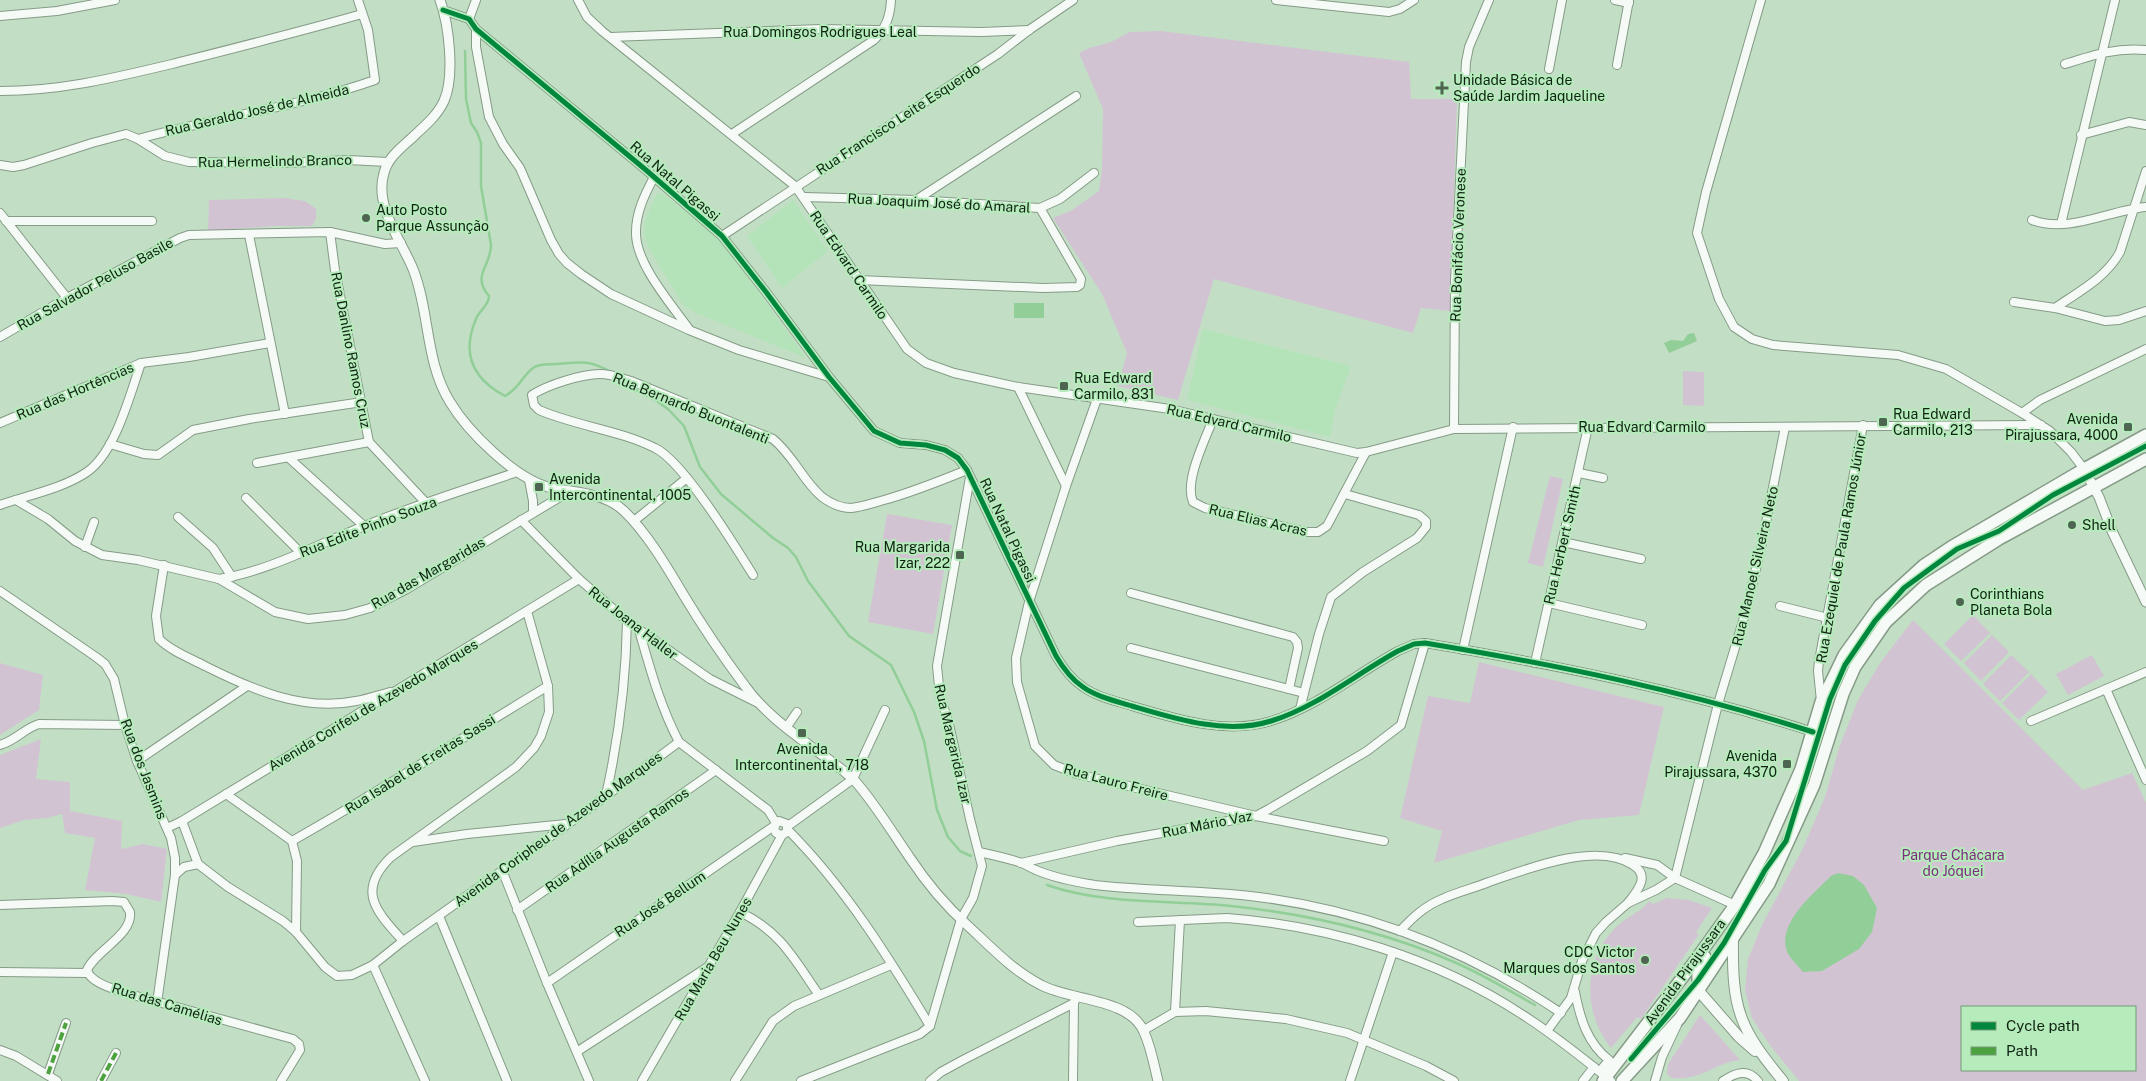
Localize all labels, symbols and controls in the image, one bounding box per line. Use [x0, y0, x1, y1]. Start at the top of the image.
street label: Rua Domingos Rodrigues Leal [723, 24, 917, 40]
street label: Rua Francisco Leite Esquerdo [813, 60, 983, 178]
place label: Unidade Básica de Saúde Jardim Jaqueline [1453, 72, 1605, 104]
street label: Rua Geraldo José de Almeida [164, 81, 350, 139]
marker: Unidade Básica de Saúde Jardim Jaqueline [1435, 81, 1449, 95]
street label: Rua Natal Pigassi [627, 138, 723, 224]
street label: Rua Hermelindo Branco [198, 152, 352, 170]
street label: Rua Bonifácio Veronese [1447, 168, 1469, 322]
street label: Rua Joaquim José do Amaral [847, 190, 1031, 216]
place label: Auto Posto Parque Assunção [376, 202, 489, 234]
street label: Rua Edvard Carmilo [807, 208, 891, 322]
marker: Auto Posto Parque Assunção [360, 212, 372, 224]
street label: Rua Salvador Peluso Basile [14, 234, 176, 334]
street label: Rua Danlino Ramos Cruz [328, 271, 374, 430]
street label: Rua das Hortências [14, 359, 136, 423]
street label: Rua Bernardo Buontalenti [611, 369, 771, 447]
place label: Rua Edward Carmilo, 831 [1074, 370, 1154, 402]
marker: Rua Edward Carmilo, 831 [1058, 380, 1070, 392]
street label: Rua Edvard Carmilo [1165, 401, 1293, 445]
place label: Rua Edward Carmilo, 213 [1893, 406, 1973, 438]
place label: Avenida Pirajussara, 4000 [2005, 411, 2118, 443]
marker: Rua Edward Carmilo, 213 [1877, 416, 1889, 428]
street label: Rua Edvard Carmilo [1578, 419, 1706, 435]
marker: Avenida Pirajussara, 4000 [2122, 421, 2134, 433]
street label: Rua Ezequiel de Paula Ramos Júnior [1813, 432, 1869, 664]
place label: Avenida Intercontinental, 1005 [549, 471, 691, 503]
street label: Rua Natal Pigassi [977, 475, 1039, 585]
marker: Avenida Intercontinental, 1005 [533, 481, 545, 493]
street label: Rua Herbert Smith [1541, 484, 1583, 606]
street label: Rua Manoel Silveira Neto [1729, 485, 1781, 647]
street label: Rua Edite Pinho Souza [297, 493, 439, 561]
street label: Rua Elias Acras [1207, 501, 1309, 539]
place label: Shell [2082, 517, 2116, 533]
marker: Shell [2066, 519, 2078, 531]
street label: Rua das Margaridas [368, 534, 488, 612]
place label: Rua Margarida Izar, 222 [855, 539, 950, 571]
marker: Rua Margarida Izar, 222 [954, 549, 966, 561]
street label: Rua Joana Haller [585, 583, 681, 663]
place label: Corinthians Planeta Bola [1970, 586, 2052, 618]
marker: Corinthians Planeta Bola [1954, 596, 1966, 608]
street label: Avenida Corifeu de Azevedo Marques [265, 636, 481, 774]
street label: Rua Margarida Izar [931, 682, 975, 806]
street label: Rua Isabel de Freitas Sassi [342, 711, 498, 817]
street label: Rua dos Jasmins [118, 717, 170, 821]
marker: Avenida Intercontinental, 718 [796, 727, 808, 739]
place label: Avenida Intercontinental, 718 [735, 741, 869, 773]
street label: Avenida Coripheu de Azevedo Marques [451, 748, 665, 910]
place label: Avenida Pirajussara, 4370 [1664, 748, 1777, 780]
marker: Avenida Pirajussara, 4370 [1781, 758, 1793, 770]
street label: Rua Lauro Freire [1062, 760, 1170, 804]
street label: Rua Adília Augusta Ramos [542, 784, 692, 896]
street label: Rua Mário Vaz [1160, 807, 1254, 841]
park label: Parque Chácara do Jóquei [1901, 847, 2005, 879]
street label: Rua José Bellum [612, 868, 708, 940]
street label: Rua Maria Beu Nunes [671, 895, 755, 1023]
street label: Avenida Pirajussara [1641, 916, 1729, 1028]
place label: CDC Victor Marques dos Santos [1503, 944, 1635, 976]
marker: CDC Victor Marques dos Santos [1639, 954, 1651, 966]
street label: Rua das Camélias [110, 980, 224, 1028]
legend [1961, 1006, 2136, 1071]
text: Cycle path [2006, 1017, 2080, 1034]
text: Path [2006, 1042, 2038, 1059]

